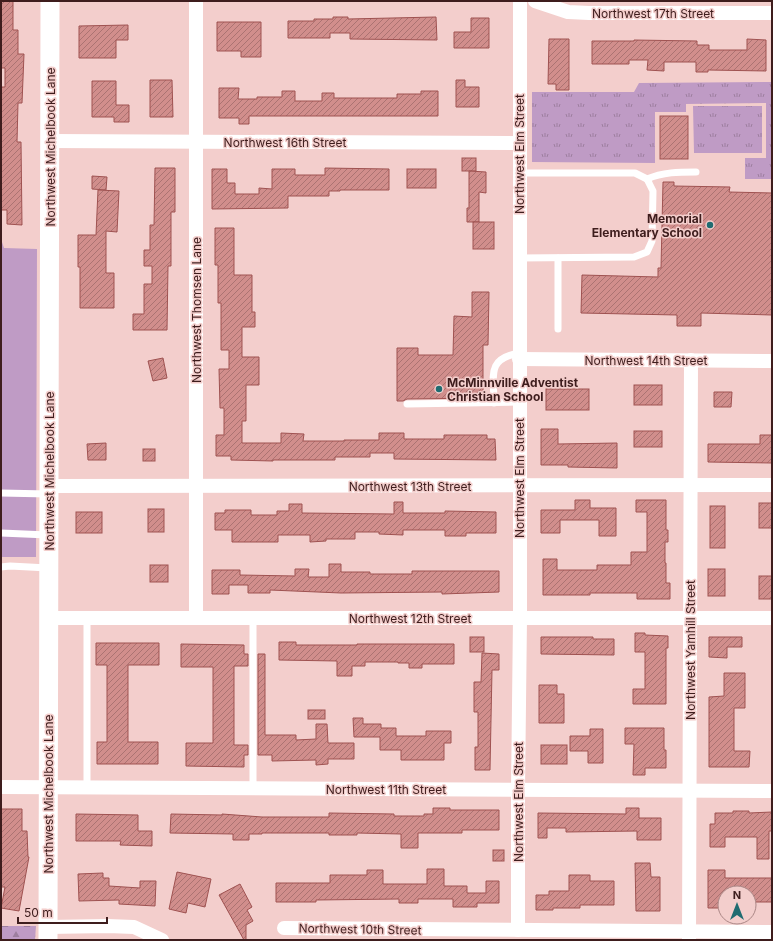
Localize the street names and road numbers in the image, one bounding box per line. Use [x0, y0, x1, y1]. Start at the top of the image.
street label: Northwest 17th Street [592, 6, 714, 21]
street label: Northwest Michelbook Lane [43, 67, 58, 227]
street label: Northwest Elm Street [512, 94, 527, 214]
street label: Northwest 16th Street [224, 135, 346, 150]
street label: Northwest Thomsen Lane [189, 237, 204, 383]
street label: Northwest 14th Street [584, 353, 708, 368]
street label: Northwest Michelbook Lane [42, 391, 57, 551]
street label: Northwest Elm Street [512, 418, 527, 538]
street label: Northwest 13th Street [349, 479, 471, 494]
street label: Northwest Yamhill Street [683, 580, 698, 720]
street label: Northwest 12th Street [349, 611, 471, 626]
street label: Northwest Michelbook Lane [41, 714, 56, 874]
street label: Northwest Elm Street [511, 742, 526, 862]
street label: Northwest 11th Street [326, 782, 446, 797]
street label: Northwest 10th Street [298, 920, 422, 938]

